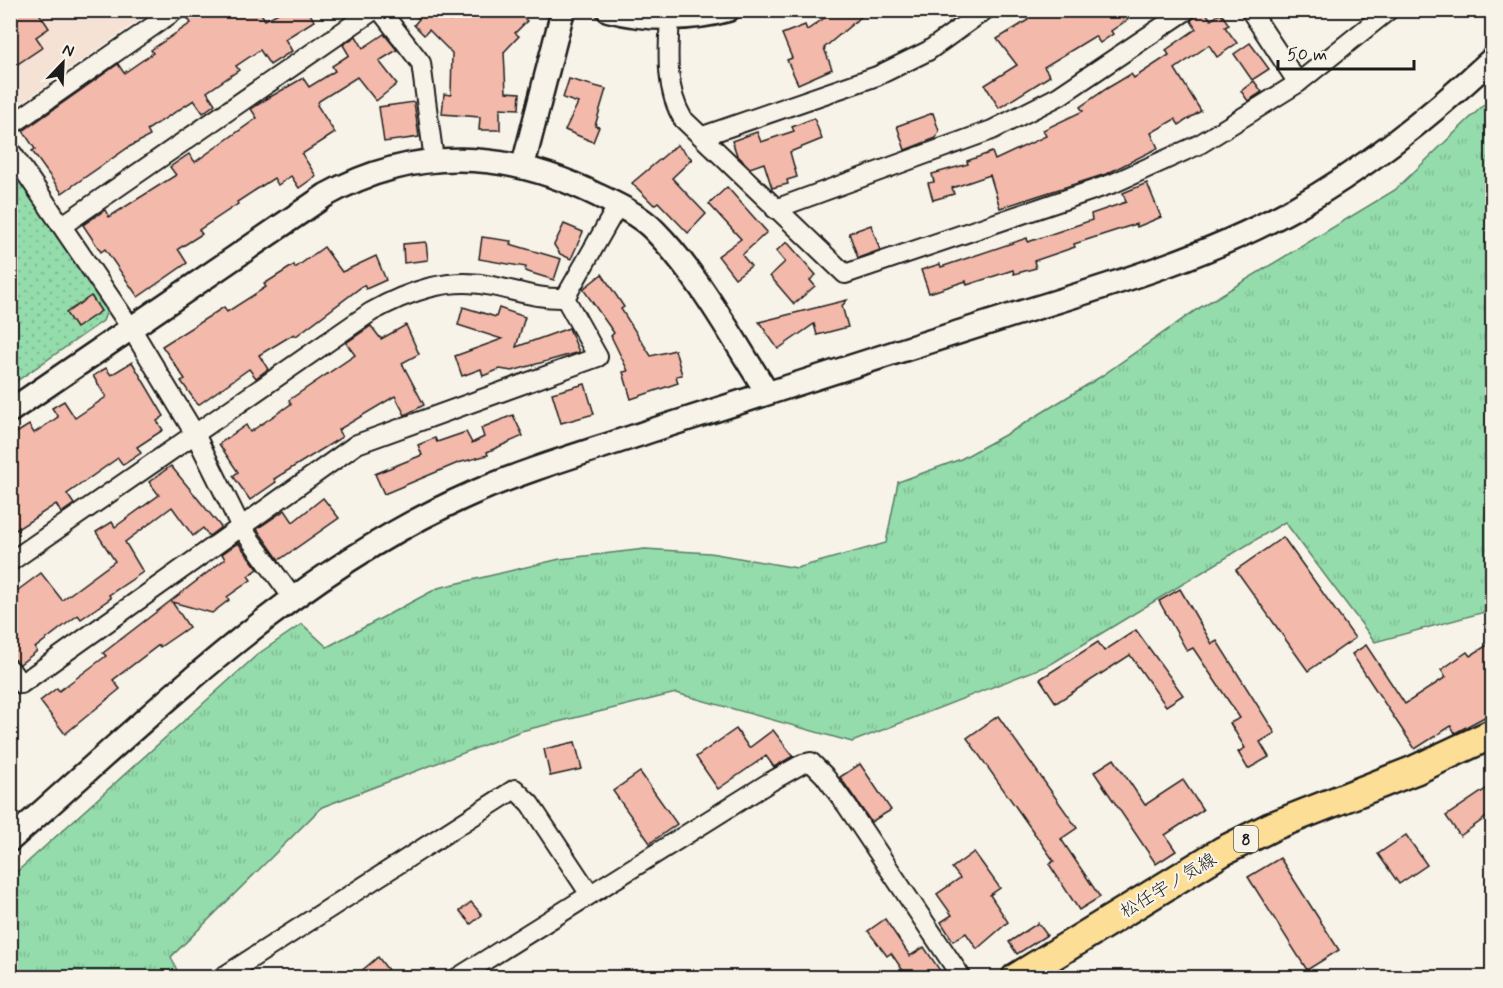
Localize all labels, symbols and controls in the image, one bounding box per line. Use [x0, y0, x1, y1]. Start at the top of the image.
north arrow [33, 33, 93, 93]
scale bar [1278, 33, 1414, 71]
text: N [59, 39, 77, 62]
text: 50 m [1287, 43, 1327, 67]
road number: 8 [1234, 826, 1258, 852]
street label: 松任宇ノ気線 [1116, 848, 1221, 924]

